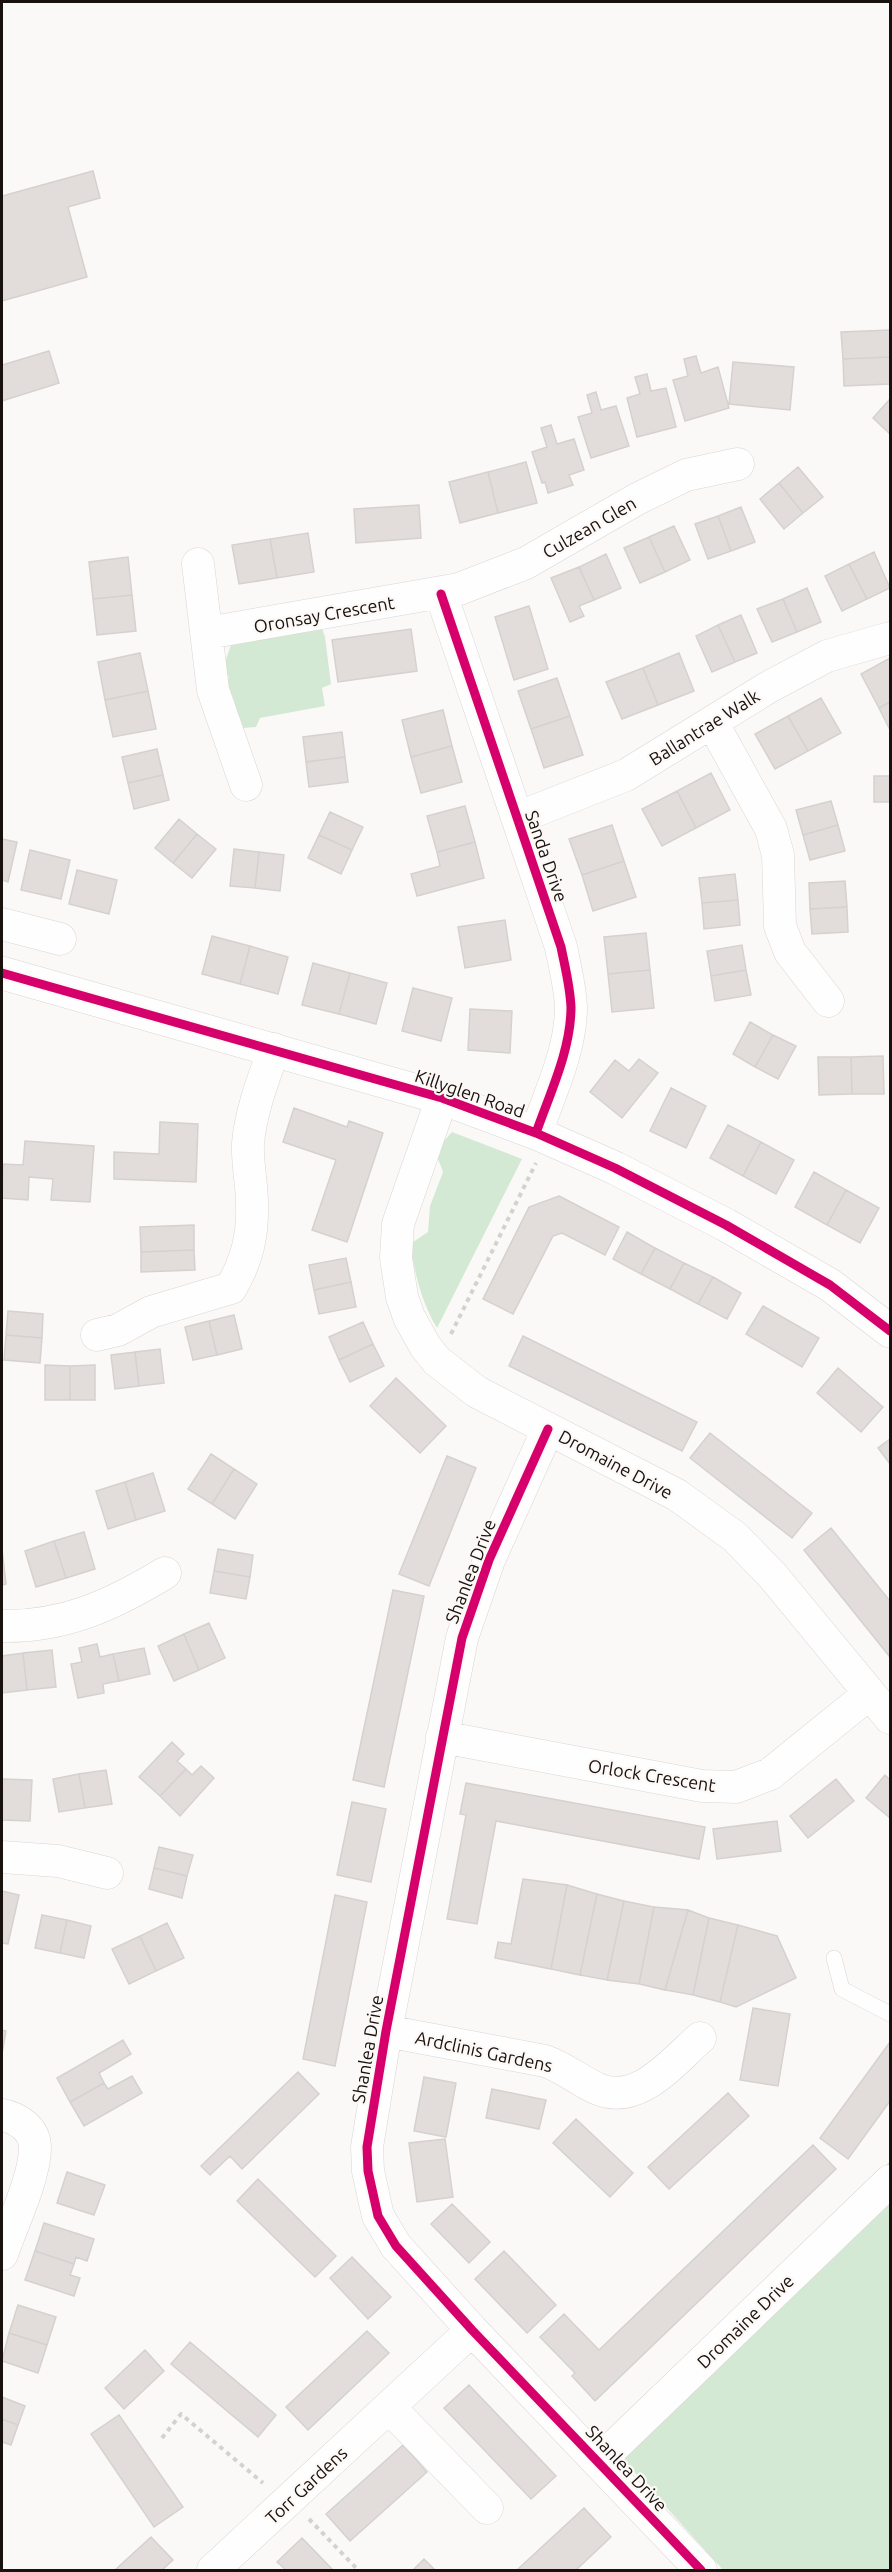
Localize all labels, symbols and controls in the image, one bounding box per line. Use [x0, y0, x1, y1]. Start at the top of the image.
street label: Culzean Glen [539, 492, 639, 562]
street label: Oronsay Crescent [252, 592, 396, 636]
street label: Ballantrae Walk [645, 685, 763, 769]
street label: Sanda Drive [522, 808, 572, 904]
street label: Killyglen Road [413, 1065, 527, 1121]
street label: Dromaine Drive [556, 1426, 676, 1502]
street label: Shanlea Drive [441, 1516, 499, 1626]
street label: Orlock Crescent [587, 1755, 717, 1795]
street label: Shanlea Drive [348, 1993, 386, 2105]
street label: Ardclinis Gardens [414, 2027, 555, 2075]
street label: Dromaine Drive [693, 2270, 797, 2372]
street label: Shanlea Drive [582, 2421, 672, 2515]
street label: Torr Gardens [261, 2442, 351, 2528]

